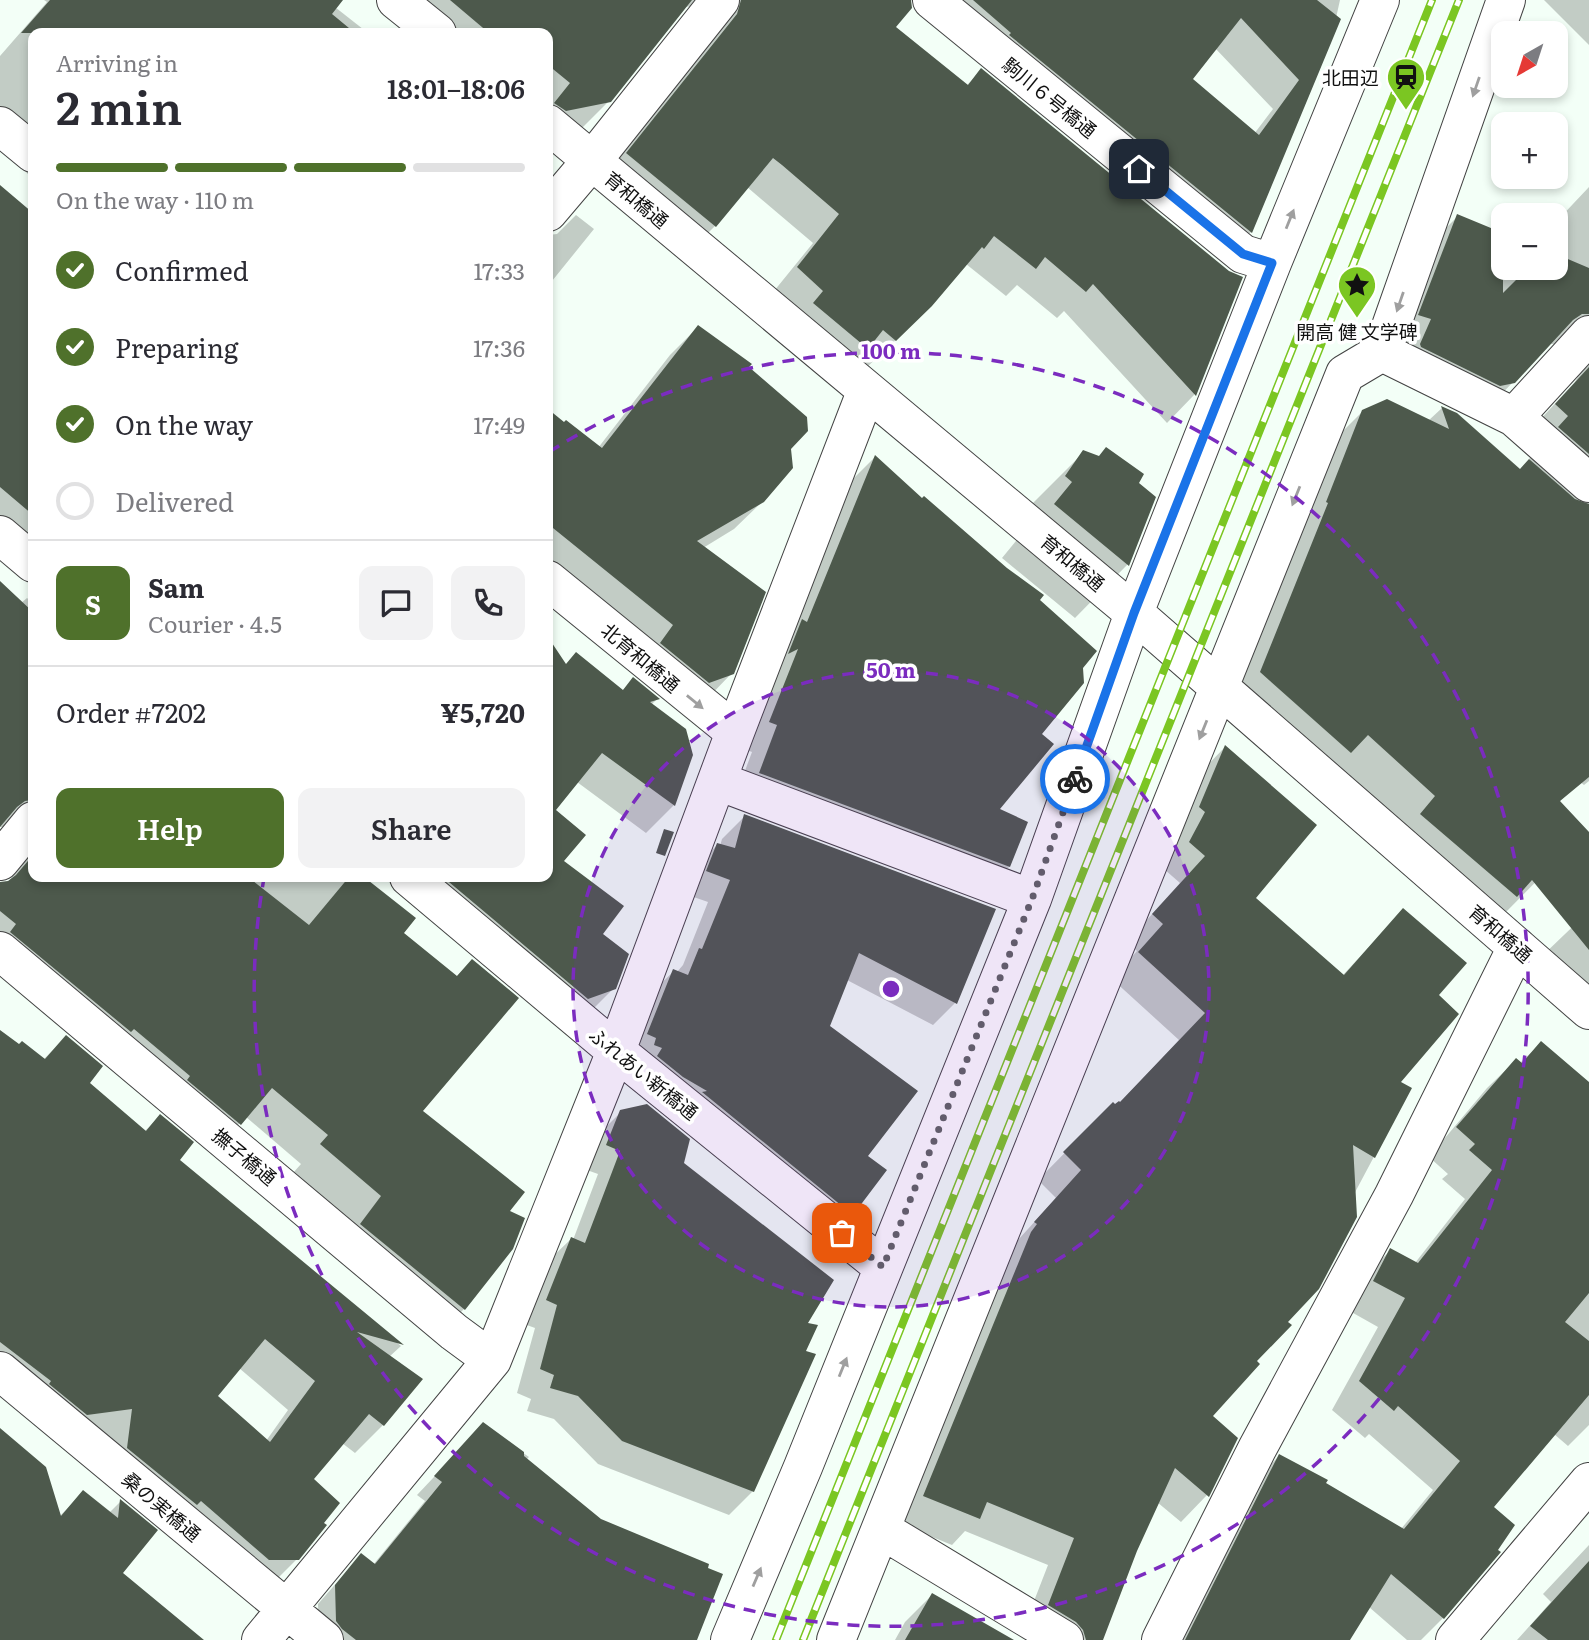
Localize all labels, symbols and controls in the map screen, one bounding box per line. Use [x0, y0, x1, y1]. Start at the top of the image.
north arrow [1491, 21, 1568, 98]
map controls [1491, 21, 1568, 280]
text: Arriving in [56, 45, 178, 79]
street label: 駒川６号橋通 [997, 50, 1103, 144]
station icon: 北田辺 [1385, 56, 1427, 111]
place label: 北田辺 [1322, 63, 1379, 91]
text: 18:01–18:06 [387, 68, 525, 107]
text: 2 min [56, 71, 182, 139]
one-way arrow [1470, 77, 1481, 98]
button: + [1491, 112, 1568, 189]
pin [1109, 139, 1169, 199]
icon: home [1120, 150, 1158, 188]
street label: 育和橋通 [599, 164, 675, 234]
text: On the way · 110 m [56, 182, 254, 216]
button: − [1491, 203, 1568, 280]
one-way arrow [1285, 208, 1296, 229]
text: Confirmed [115, 250, 249, 289]
icon: check [56, 251, 94, 289]
text: 17:33 [473, 253, 525, 287]
place icon: 開高 健 文学碑 [1336, 264, 1378, 319]
one-way arrow [1394, 292, 1405, 313]
place label: 開高 健 文学碑 [1296, 317, 1418, 345]
text: Preparing [115, 327, 238, 366]
icon: check [56, 328, 94, 366]
text: 17:36 [473, 330, 525, 364]
text: 100 m [861, 334, 921, 365]
text: On the way [115, 404, 253, 443]
icon: check [56, 405, 94, 443]
text: 17:49 [473, 407, 525, 441]
text: Delivered [115, 481, 234, 520]
one-way arrow [1291, 485, 1302, 506]
street label: 育和橋通 [1035, 527, 1111, 597]
button: chat [359, 566, 433, 640]
button: phone [451, 566, 525, 640]
text: Sam [148, 567, 204, 606]
text: S [85, 584, 101, 623]
text: Courier · 4.5 [148, 606, 282, 640]
street label: 北育和橋通 [596, 616, 686, 698]
text: 50 m [866, 653, 916, 684]
text: Order #7202 [56, 692, 206, 731]
text: ¥5,720 [441, 692, 525, 731]
one-way arrow [685, 694, 703, 709]
one-way arrow [1197, 719, 1208, 740]
courier [1040, 744, 1110, 814]
icon: bike [1056, 760, 1094, 798]
button: Help [56, 788, 284, 868]
button: Share [298, 788, 525, 868]
street label: 育和橋通 [1463, 897, 1539, 969]
centre of rings [879, 977, 903, 1001]
street label: ふれあい新橋通 [584, 1020, 704, 1126]
street label: 撫子橋通 [207, 1121, 283, 1191]
pin [812, 1203, 872, 1263]
icon: bag [823, 1214, 861, 1252]
one-way arrow [838, 1356, 849, 1377]
street label: 桑の実橋通 [117, 1465, 207, 1547]
one-way arrow [751, 1566, 762, 1587]

